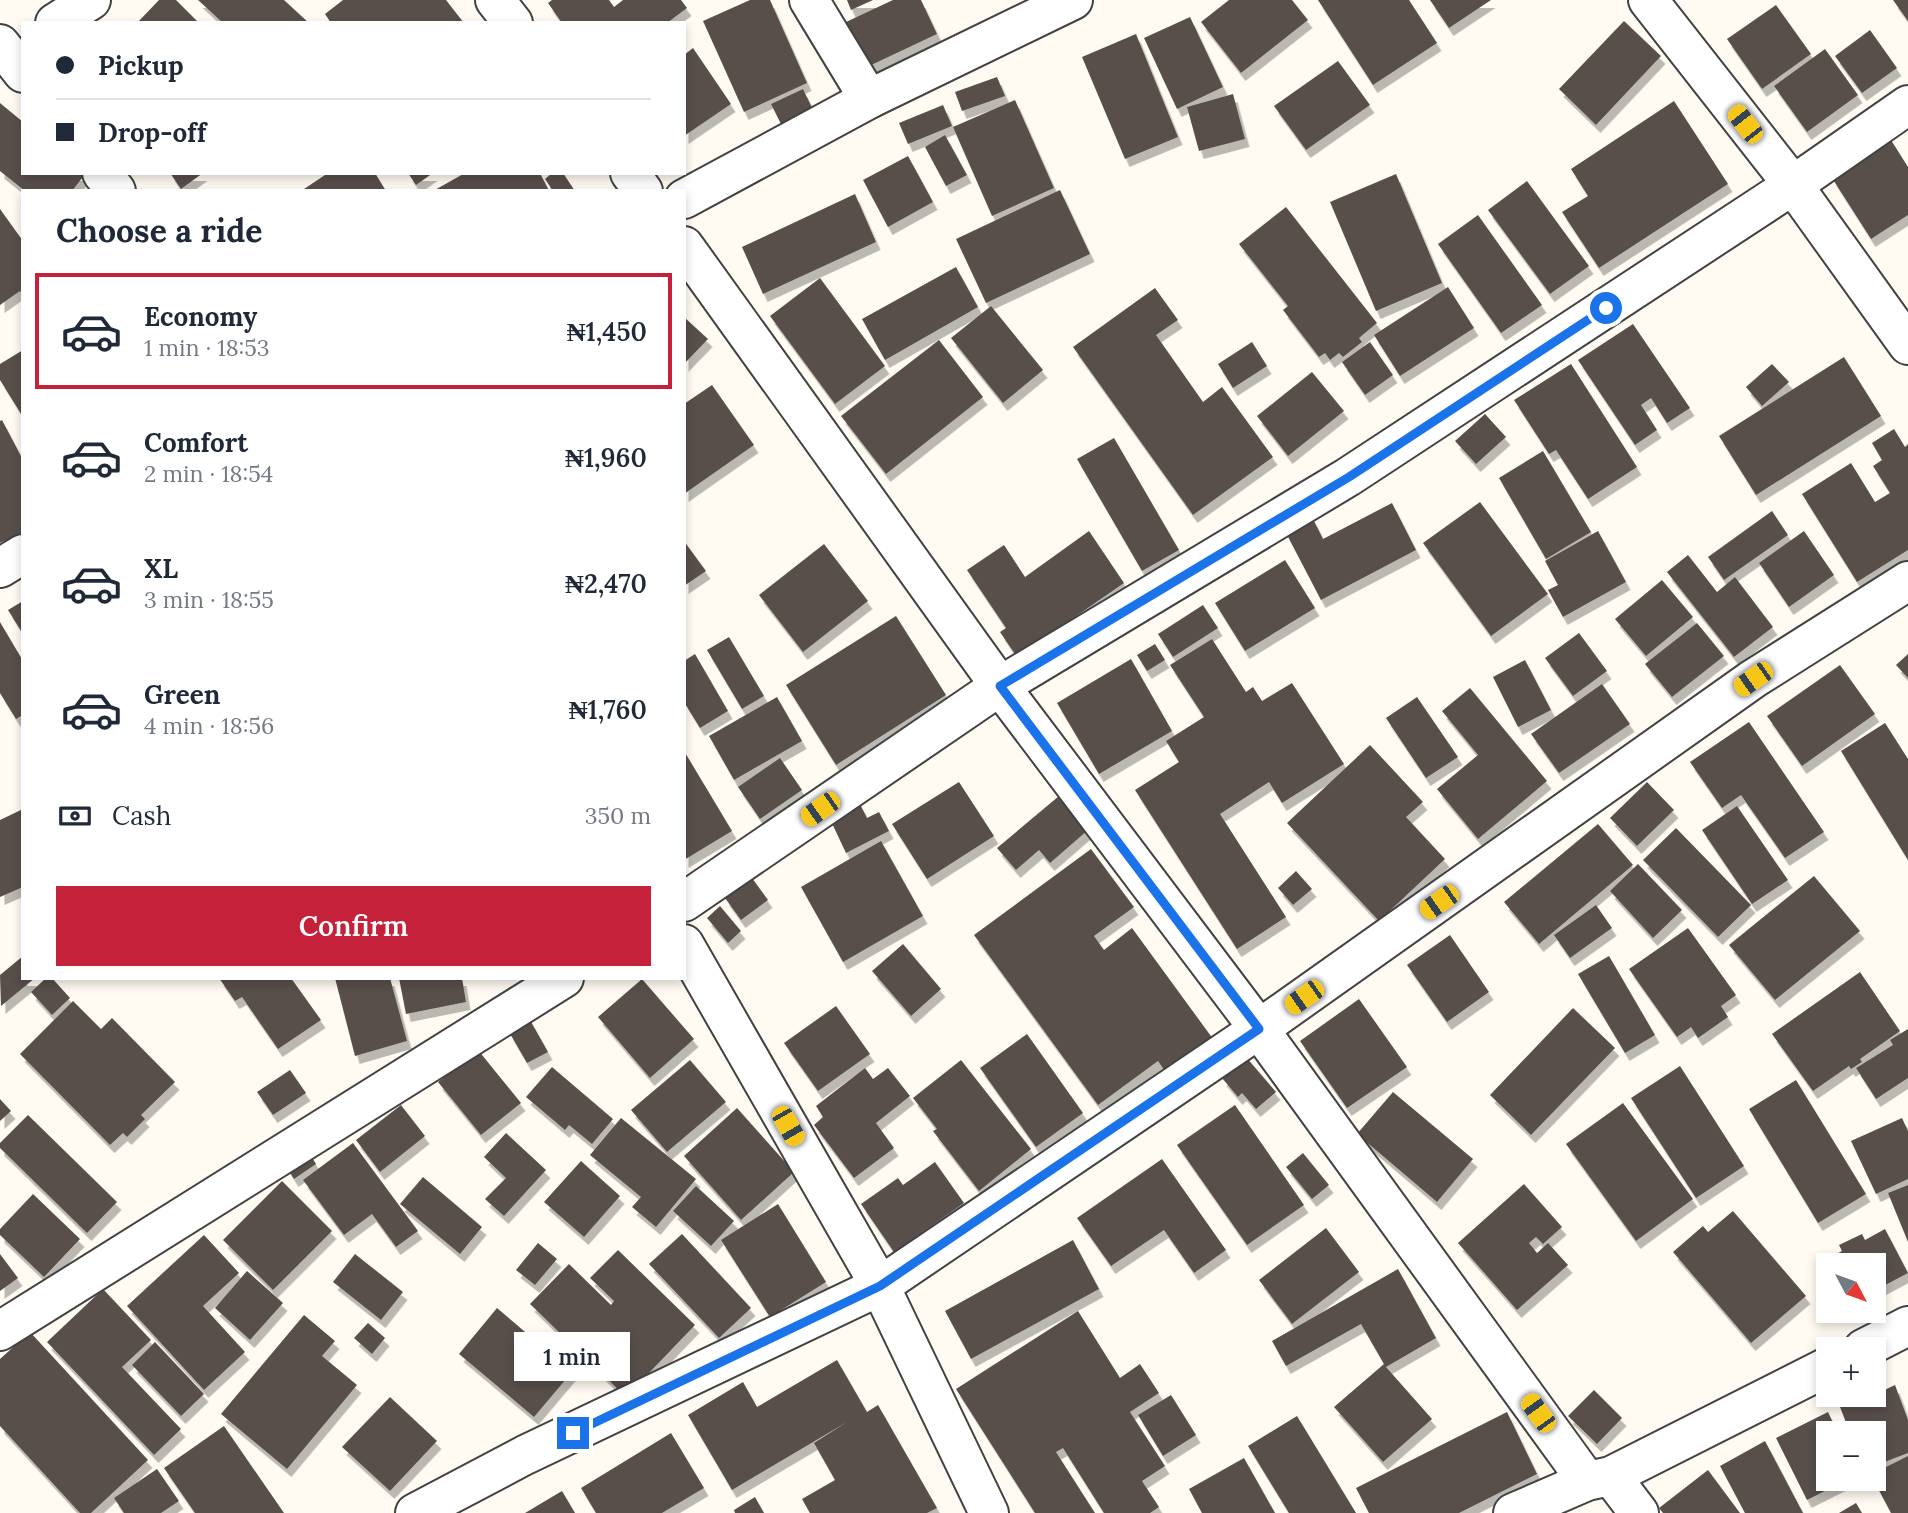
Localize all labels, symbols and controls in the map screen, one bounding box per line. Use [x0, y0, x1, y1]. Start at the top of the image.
text: Pickup [98, 49, 184, 82]
car [1724, 101, 1767, 147]
text: Drop-off [98, 116, 206, 149]
text: Choose a ride [56, 210, 263, 251]
route start [1590, 292, 1622, 324]
icon: car [60, 300, 123, 363]
text: Economy [144, 300, 257, 333]
text: ₦1,450 [567, 315, 647, 348]
text: 1 min · 18:53 [144, 333, 270, 362]
icon: car [60, 426, 123, 489]
text: Comfort [144, 426, 248, 459]
text: ₦1,960 [565, 441, 647, 474]
text: 2 min · 18:54 [144, 459, 273, 488]
icon: car [60, 552, 123, 615]
text: XL [144, 552, 178, 585]
text: ₦2,470 [565, 567, 647, 600]
text: 3 min · 18:55 [144, 585, 274, 614]
car [1730, 658, 1777, 700]
icon: car [60, 678, 123, 741]
text: Green [144, 678, 220, 711]
text: ₦1,760 [569, 693, 647, 726]
text: 4 min · 18:56 [144, 711, 274, 740]
car [797, 788, 844, 830]
icon: cash [56, 797, 94, 835]
text: Cash [112, 799, 171, 832]
text: 350 m [585, 801, 651, 830]
car [1416, 881, 1463, 923]
button: Confirm [56, 886, 651, 966]
car [1281, 976, 1328, 1018]
car [769, 1103, 808, 1149]
north arrow [1816, 1253, 1886, 1323]
map controls [1816, 1253, 1886, 1491]
callout: 1 min [515, 1332, 631, 1380]
button: + [1816, 1337, 1886, 1407]
text: 1 min [543, 1342, 601, 1371]
car [1518, 1390, 1559, 1436]
route end [557, 1417, 589, 1449]
button: − [1816, 1421, 1886, 1491]

